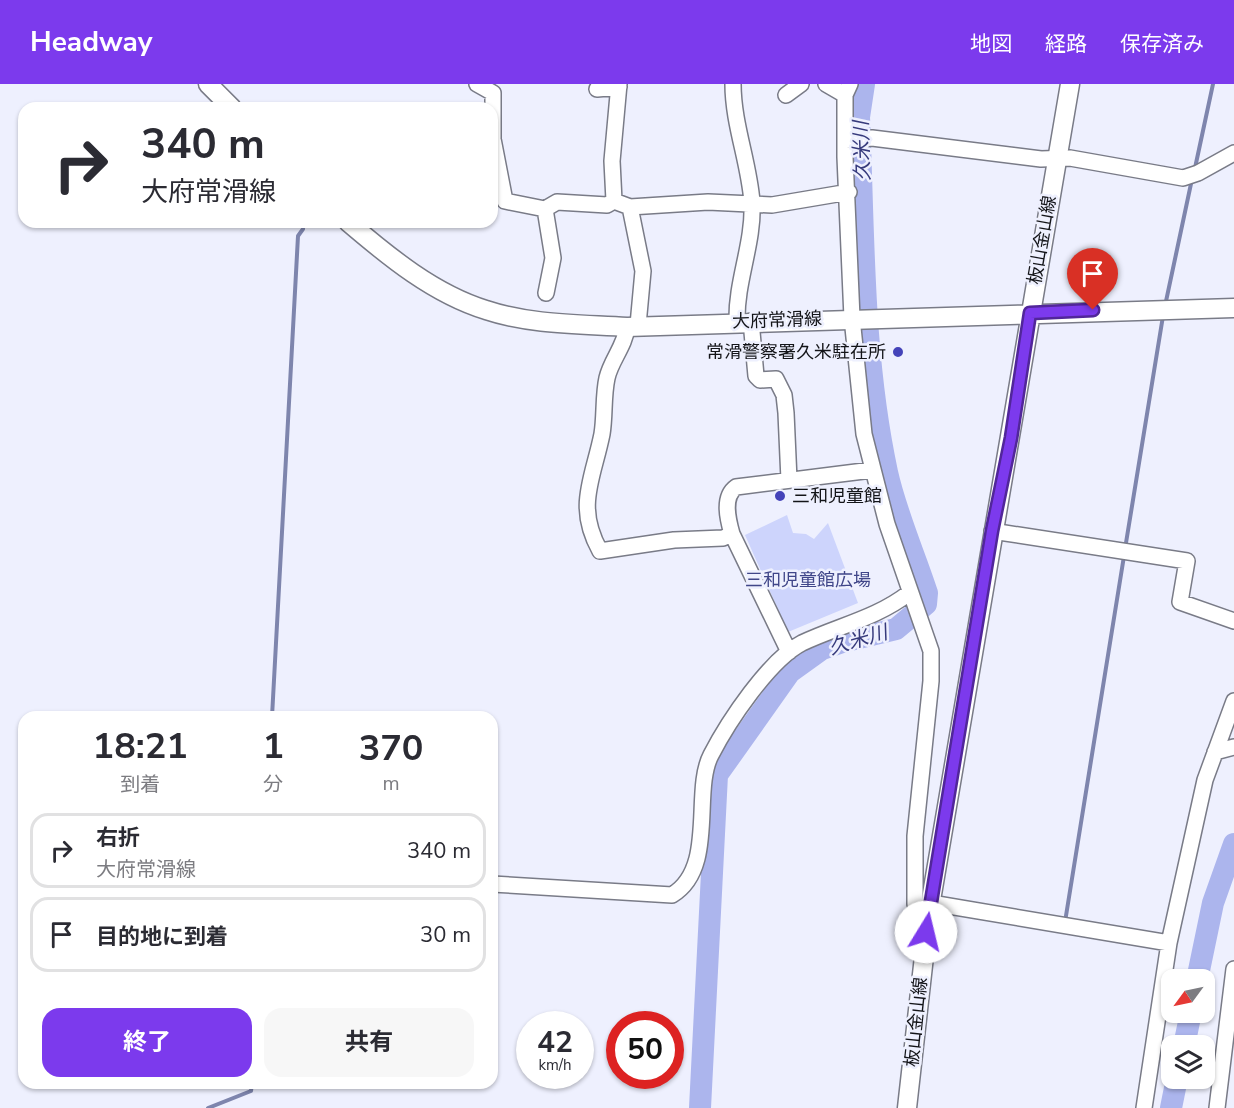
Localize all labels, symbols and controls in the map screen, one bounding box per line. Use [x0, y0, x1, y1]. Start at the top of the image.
text: Headway [30, 23, 152, 61]
text: 地図 [970, 30, 1012, 58]
text: 経路 [1045, 30, 1087, 58]
text: 保存済み [1120, 30, 1204, 58]
text: 340 m [141, 116, 265, 173]
water label: 久米川 [847, 119, 877, 181]
icon: right [42, 126, 120, 204]
text: 大府常滑線 [141, 174, 276, 211]
street label: 板山金山線 [1022, 194, 1062, 286]
pin [1067, 248, 1118, 310]
icon: arrive [1076, 257, 1109, 290]
street label: 大府常滑線 [732, 306, 822, 334]
place label: 常滑警察署久米駐在所 [706, 340, 886, 364]
marker: 常滑警察署久米駐在所 [891, 345, 905, 359]
place label: 三和児童館 [792, 484, 882, 508]
marker: 三和児童館 [773, 489, 787, 503]
park label: 三和児童館広場 [745, 568, 871, 592]
water label: 久米川 [825, 618, 892, 661]
text: 18:21 [93, 722, 188, 771]
text: 1 [262, 722, 284, 771]
text: 370 [359, 724, 423, 773]
text: m [382, 770, 400, 797]
text: 到着 [120, 771, 160, 798]
text: 分 [263, 771, 283, 798]
text: 右折 [96, 823, 140, 853]
icon: right [45, 834, 78, 867]
text: 340 m [407, 836, 471, 866]
text: 大府常滑線 [96, 856, 196, 883]
position arrow [894, 900, 958, 964]
icon: arrive [45, 918, 78, 951]
text: 30 m [420, 920, 471, 950]
text: 目的地に到着 [96, 922, 228, 952]
north arrow [1161, 969, 1215, 1023]
map controls [1161, 969, 1215, 1089]
street label: 板山金山線 [899, 976, 933, 1068]
button: 終了 [42, 1008, 252, 1077]
button: 共有 [264, 1008, 474, 1077]
speed limit sign: 50 [606, 1011, 684, 1089]
text: 42 [537, 1022, 573, 1063]
button: layers [1161, 1035, 1215, 1089]
text: km/h [538, 1055, 572, 1075]

